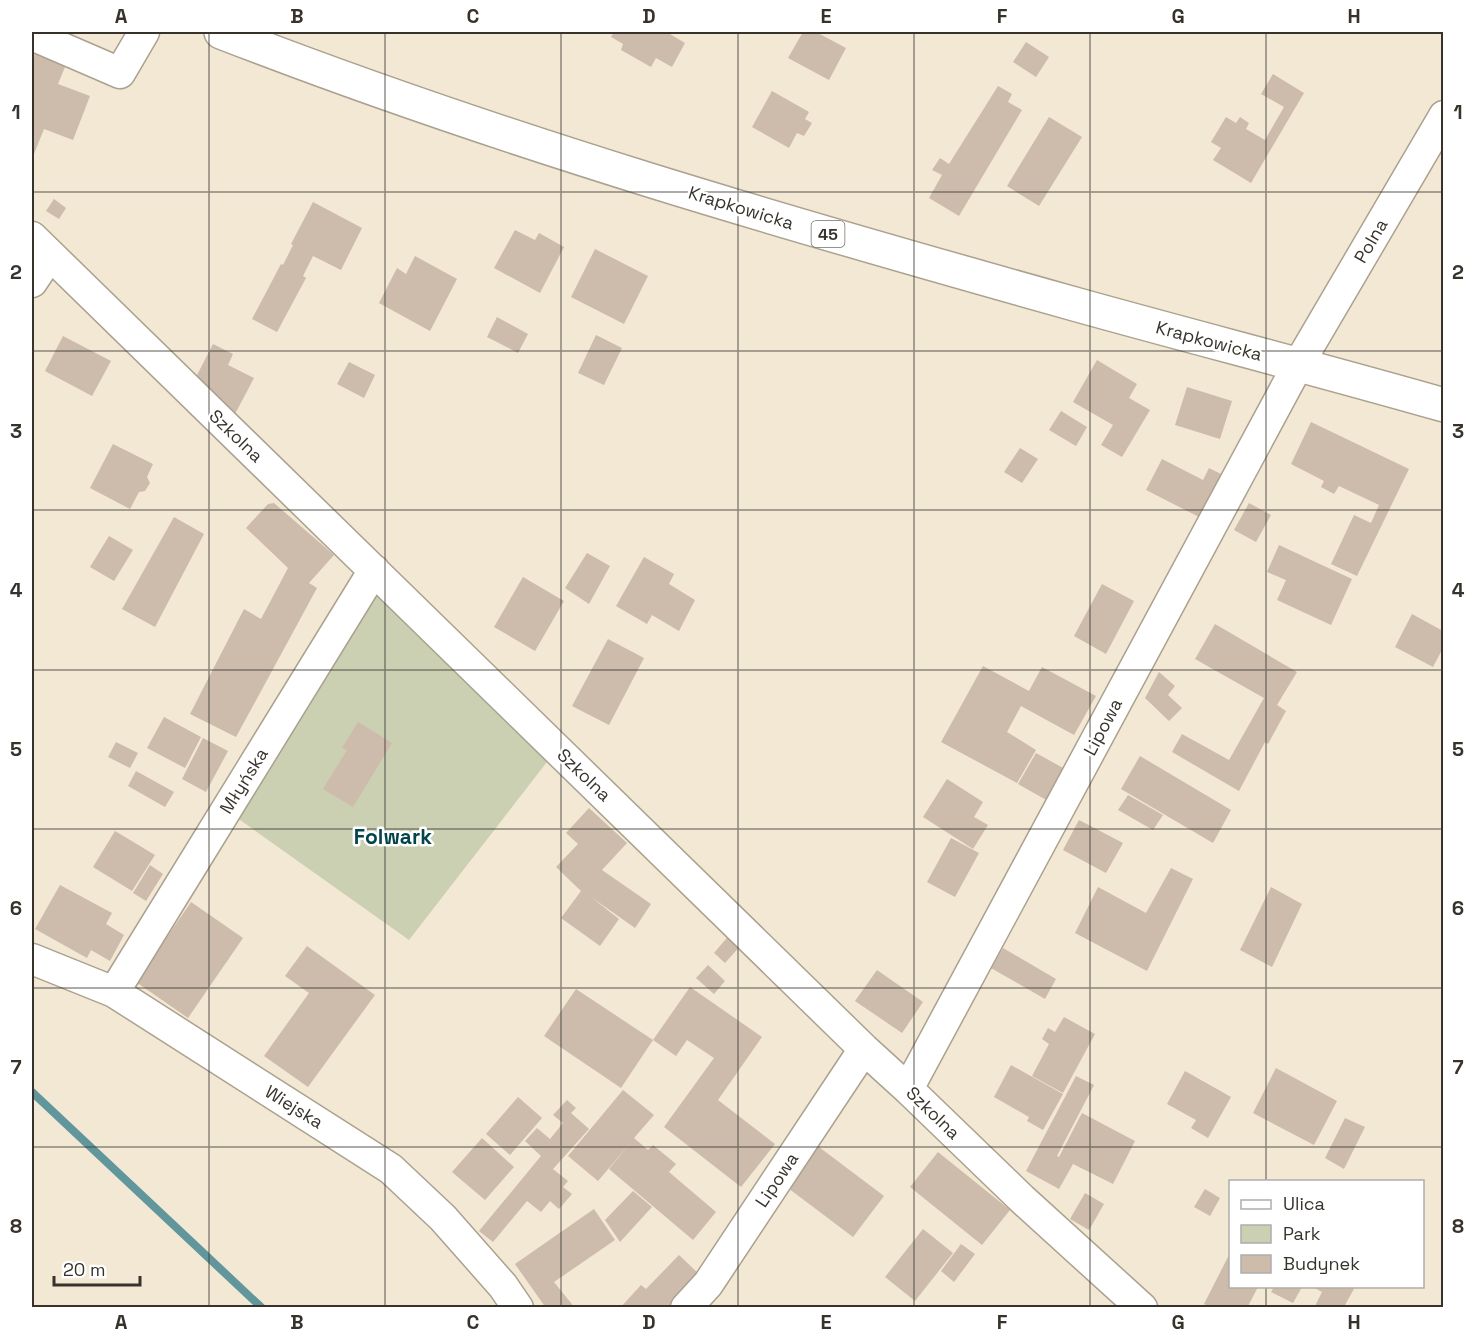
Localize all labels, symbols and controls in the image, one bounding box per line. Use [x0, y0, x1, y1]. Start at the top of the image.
text: A [115, 3, 128, 29]
text: B [290, 3, 304, 29]
text: C [467, 3, 480, 29]
text: D [642, 3, 656, 29]
text: E [820, 3, 832, 29]
text: F [997, 3, 1008, 29]
text: G [1171, 3, 1185, 29]
text: H [1347, 3, 1361, 29]
text: 1 [11, 99, 21, 125]
text: 1 [1453, 99, 1463, 125]
street label: Krapkowicka [686, 181, 797, 234]
street label: Polna [1349, 214, 1392, 267]
road number: 45 [812, 221, 844, 247]
text: 2 [10, 259, 22, 285]
text: 2 [1452, 259, 1464, 285]
street label: Krapkowicka [1154, 315, 1265, 366]
street label: Szkolna [204, 404, 268, 467]
text: 3 [10, 418, 22, 444]
text: 3 [1452, 418, 1464, 444]
text: 4 [10, 577, 23, 603]
text: 4 [1452, 577, 1465, 603]
street label: Lipowa [1078, 694, 1127, 759]
text: 5 [10, 736, 22, 762]
text: 5 [1452, 736, 1464, 762]
street label: Młyńska [214, 743, 273, 818]
street label: Szkolna [552, 743, 616, 806]
district label: Folwark [354, 823, 432, 850]
text: 6 [10, 895, 22, 921]
text: 6 [1452, 895, 1464, 921]
text: 7 [10, 1054, 22, 1080]
text: 7 [1452, 1054, 1464, 1080]
street label: Wiejska [261, 1080, 328, 1133]
street label: Szkolna [901, 1081, 965, 1144]
street label: Lipowa [750, 1148, 803, 1212]
legend [1229, 1180, 1424, 1288]
text: Ulica [1283, 1192, 1325, 1215]
text: 8 [10, 1213, 22, 1239]
text: 8 [1452, 1213, 1464, 1239]
text: Park [1283, 1222, 1321, 1245]
scale bar [54, 1249, 140, 1287]
text: Budynek [1283, 1252, 1360, 1275]
text: 20 m [63, 1258, 106, 1281]
text: A [115, 1309, 128, 1335]
text: B [290, 1309, 304, 1335]
text: C [467, 1309, 480, 1335]
text: D [642, 1309, 656, 1335]
text: E [820, 1309, 832, 1335]
text: F [997, 1309, 1008, 1335]
text: G [1171, 1309, 1185, 1335]
text: H [1347, 1309, 1361, 1335]

